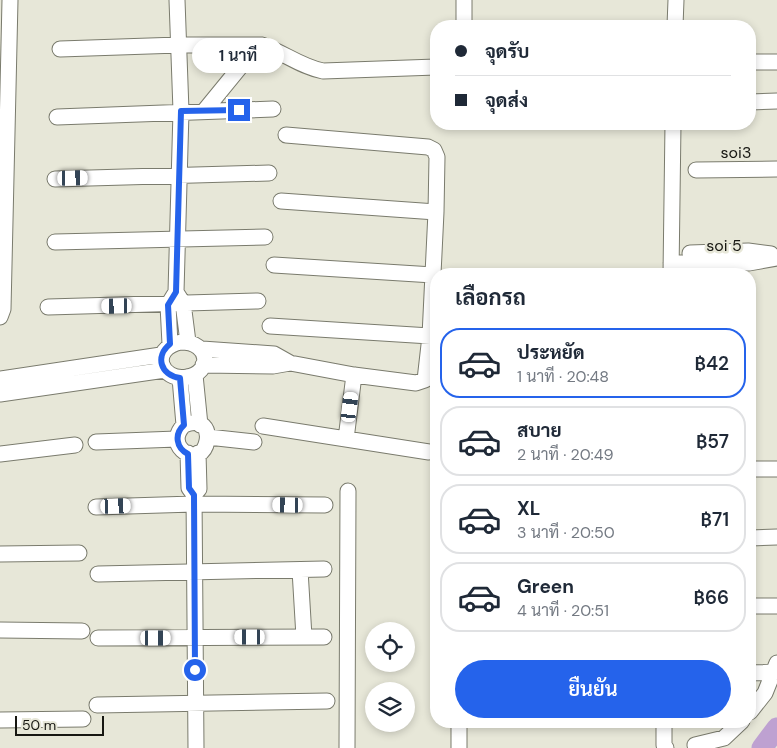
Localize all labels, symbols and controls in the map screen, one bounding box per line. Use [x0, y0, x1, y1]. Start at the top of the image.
callout: 1 นาที [193, 38, 285, 72]
text: จุดรับ [485, 39, 529, 64]
text: 1 นาที [219, 45, 257, 66]
text: จุดส่ง [485, 88, 528, 113]
route end [228, 99, 250, 121]
street label: soi3 [721, 142, 751, 163]
car [57, 170, 88, 186]
street label: soi 5 [706, 235, 742, 256]
text: เลือกรถ [455, 283, 526, 312]
car [101, 298, 132, 314]
text: ประหยัด [517, 340, 585, 365]
icon: car [457, 341, 502, 386]
text: ฿42 [695, 351, 729, 376]
text: 1 นาที · 20:48 [517, 366, 609, 387]
car [340, 391, 359, 423]
text: สบาย [517, 418, 562, 443]
icon: car [457, 419, 502, 464]
text: ฿57 [696, 429, 729, 454]
text: 2 นาที · 20:49 [517, 444, 614, 465]
text: XL [517, 496, 540, 521]
car [272, 497, 303, 513]
icon: car [457, 497, 502, 542]
car [100, 498, 131, 514]
text: ฿71 [701, 507, 729, 532]
text: 3 นาที · 20:50 [517, 522, 615, 543]
text: Green [517, 574, 574, 599]
icon: car [457, 575, 502, 620]
text: ฿66 [694, 585, 729, 610]
text: 4 นาที · 20:51 [517, 600, 609, 621]
map controls [365, 622, 415, 732]
button: locate [365, 622, 415, 672]
car [235, 630, 265, 645]
car [141, 631, 171, 646]
route start [184, 659, 206, 681]
button: ยืนยัน [455, 660, 731, 718]
button: layers [365, 682, 415, 732]
scale bar [15, 713, 104, 736]
text: 50 m [22, 716, 56, 734]

